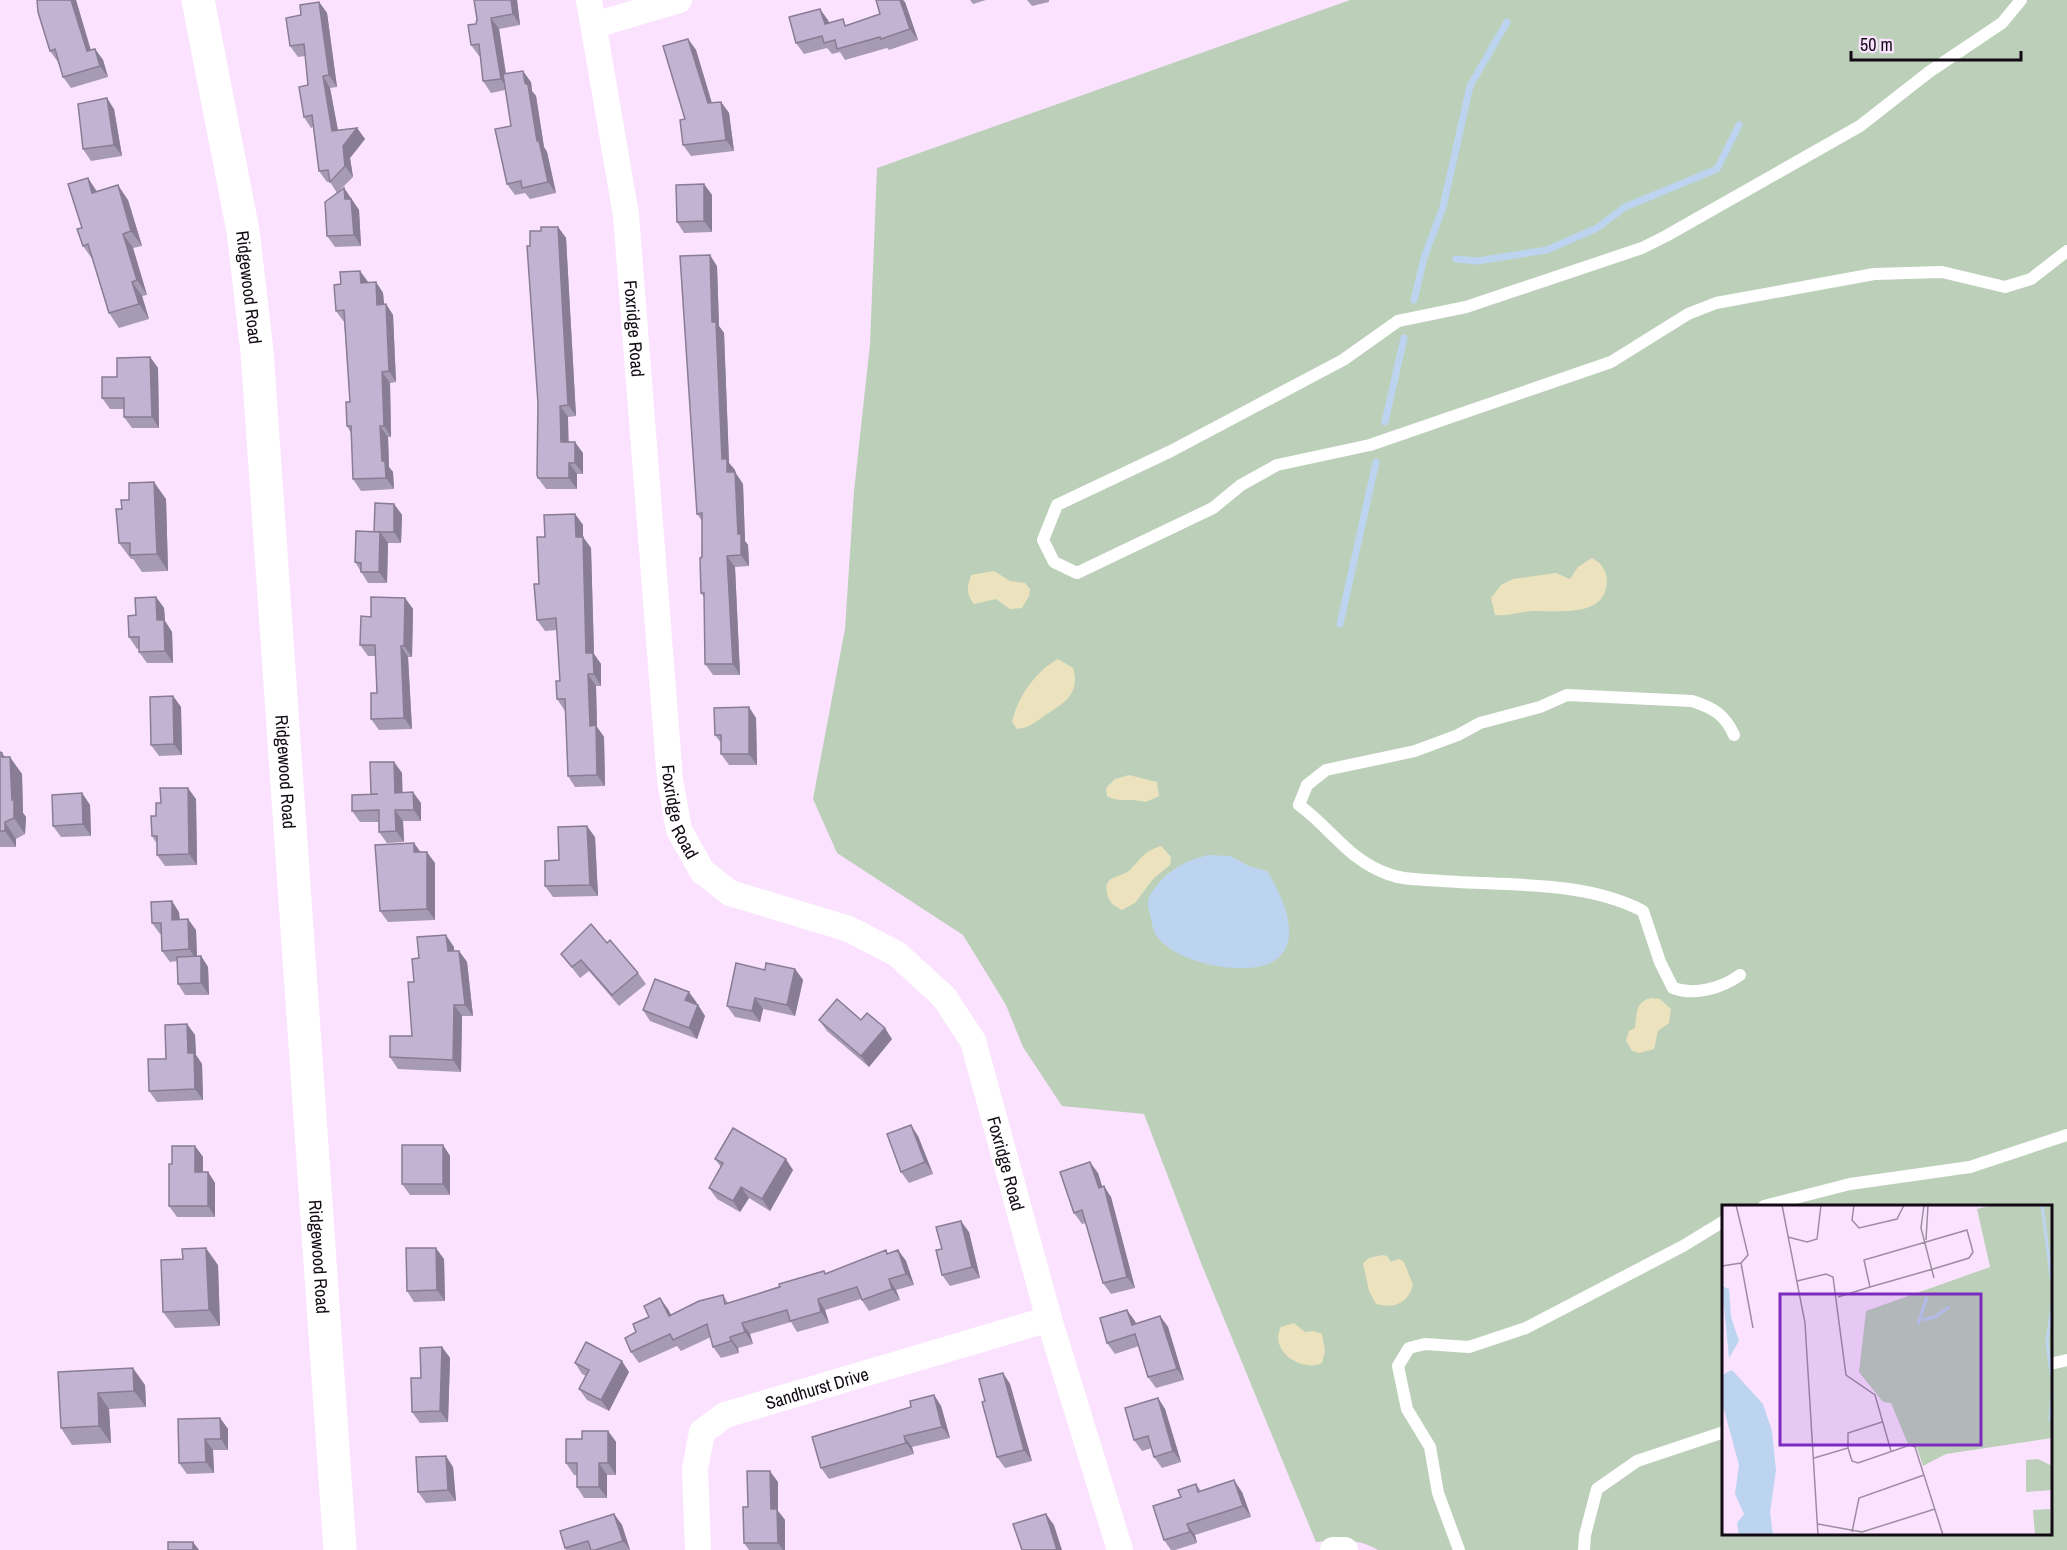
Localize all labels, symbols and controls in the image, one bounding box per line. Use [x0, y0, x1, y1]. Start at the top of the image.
scale bar [1851, 24, 2020, 62]
text: 50 m [1860, 32, 1893, 57]
street label: Ridgewood Road [231, 229, 269, 345]
street label: Foxridge Road [619, 279, 651, 378]
street label: Ridgewood Road [270, 714, 303, 830]
street label: Foxridge Road [656, 764, 705, 863]
street label: Foxridge Road [982, 1113, 1031, 1213]
street label: Ridgewood Road [303, 1199, 336, 1314]
inset map [1722, 1205, 2052, 1535]
street label: Sandhurst Drive [762, 1361, 871, 1415]

